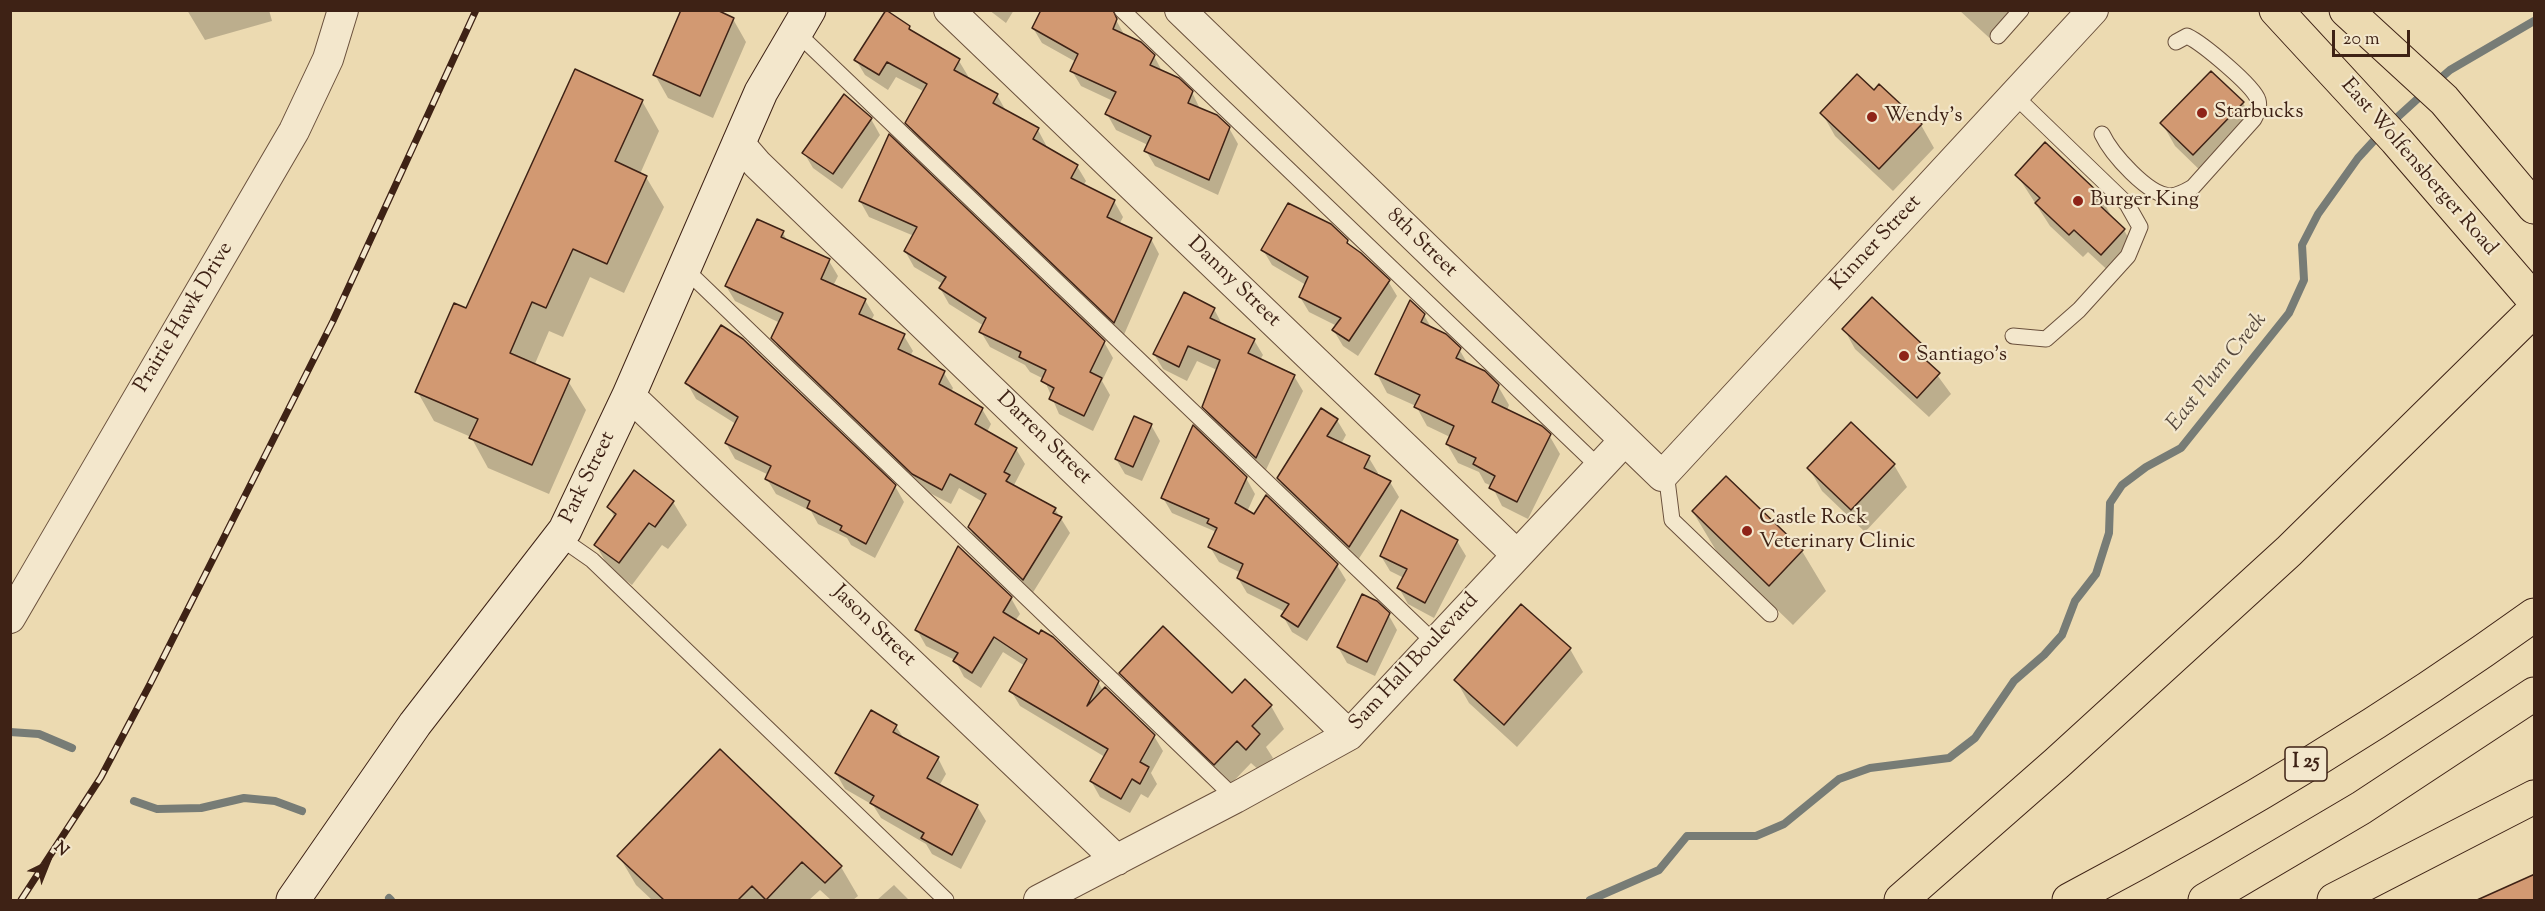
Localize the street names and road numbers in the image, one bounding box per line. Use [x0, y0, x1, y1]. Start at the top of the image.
street label: East Wolfensberger Road [2334, 74, 2502, 262]
street label: Kinner Street [1826, 191, 1928, 297]
street label: 8th Street [1380, 204, 1462, 284]
street label: Danny Street [1181, 232, 1285, 334]
street label: Prairie Hawk Drive [130, 238, 240, 398]
street label: Darren Street [990, 387, 1096, 491]
street label: Park Street [556, 428, 622, 528]
street label: Jason Street [826, 581, 920, 673]
street label: Sam Hall Boulevard [1345, 589, 1485, 737]
road number: I 25 [2285, 747, 2327, 781]

